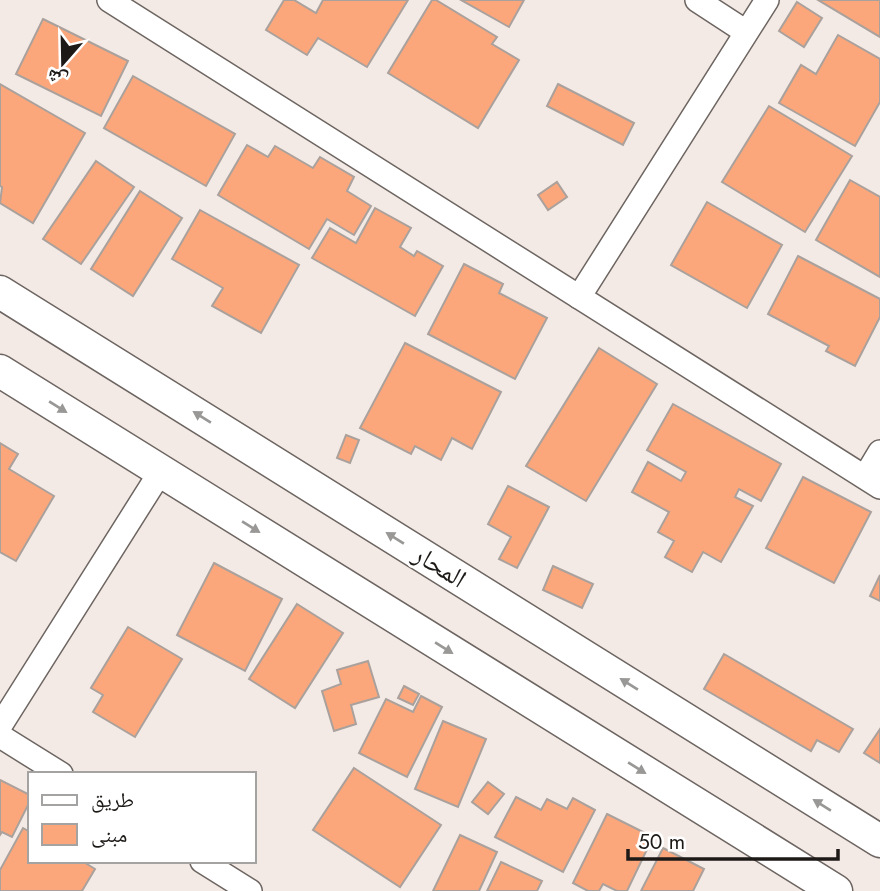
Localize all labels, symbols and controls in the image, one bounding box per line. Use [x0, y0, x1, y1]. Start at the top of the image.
north arrow [28, 28, 98, 98]
text: ش [43, 62, 71, 95]
one-way arrow [48, 401, 67, 414]
one-way arrow [192, 411, 211, 424]
one-way arrow [241, 521, 261, 534]
one-way arrow [385, 531, 404, 544]
street label: المحار [405, 534, 474, 597]
one-way arrow [435, 641, 454, 654]
one-way arrow [619, 678, 639, 691]
one-way arrow [628, 761, 647, 774]
legend [28, 772, 256, 863]
text: طريق [91, 785, 134, 815]
one-way arrow [812, 798, 832, 811]
scale bar [628, 818, 838, 862]
text: مبنى [91, 820, 127, 850]
text: 50 m [638, 827, 685, 857]

